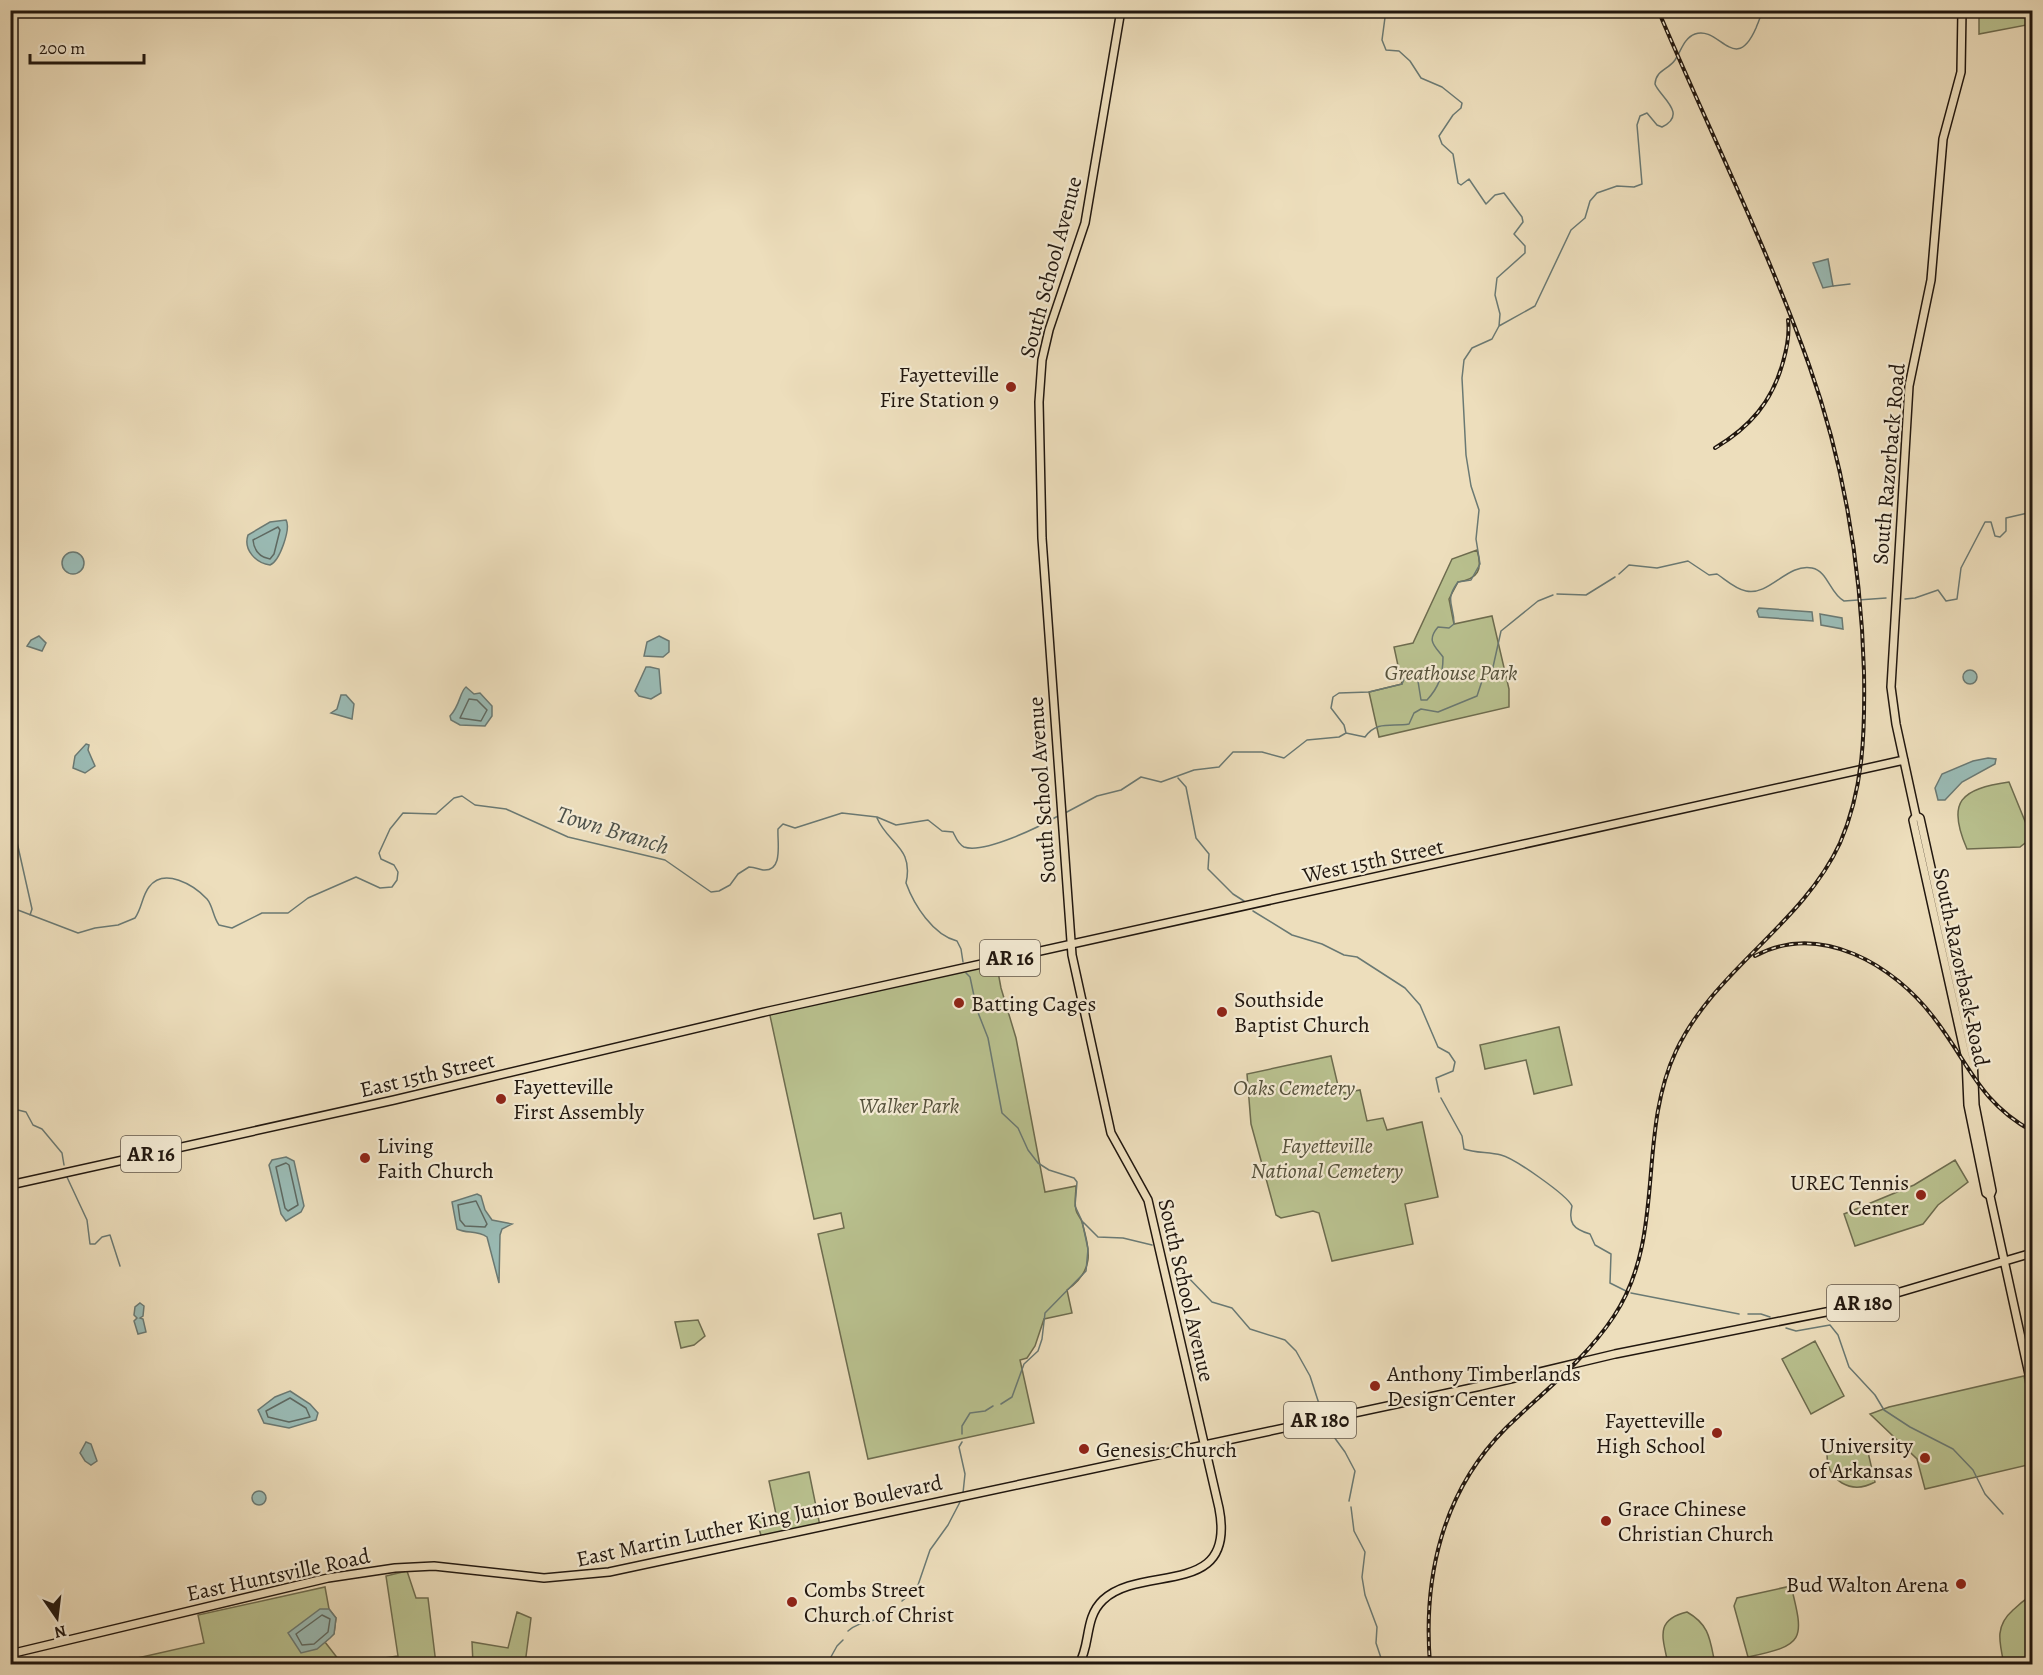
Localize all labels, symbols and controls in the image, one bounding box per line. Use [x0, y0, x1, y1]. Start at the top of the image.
scale bar [30, 27, 144, 65]
text: 200 m [39, 36, 85, 60]
street label: South School Avenue [1012, 173, 1090, 361]
place label: Fayetteville Fire Station 9 [880, 360, 999, 415]
street label: South Razorback Road [1865, 362, 1913, 566]
marker: Fayetteville Fire Station 9 [1004, 380, 1018, 394]
park label: Greathouse Park [1384, 658, 1518, 688]
street label: South School Avenue [1021, 696, 1063, 884]
water label: Town Branch [553, 798, 673, 862]
street label: West 15th Street [1299, 831, 1447, 891]
street label: South Razorback Road [1925, 865, 1997, 1069]
road number: AR 16 [980, 940, 1040, 976]
place label: Southside Baptist Church [1234, 985, 1370, 1040]
place label: Batting Cages [971, 989, 1096, 1019]
marker: Batting Cages [952, 996, 966, 1010]
marker: Southside Baptist Church [1215, 1005, 1229, 1019]
street label: East 15th Street [357, 1045, 498, 1105]
place label: Fayetteville First Assembly [513, 1072, 644, 1127]
park label: Oaks Cemetery [1233, 1073, 1355, 1103]
park label: Walker Park [859, 1091, 959, 1121]
marker: Fayetteville First Assembly [494, 1092, 508, 1106]
place label: Living Faith Church [377, 1131, 494, 1186]
park label: Fayetteville National Cemetery [1251, 1131, 1404, 1186]
road number: AR 16 [121, 1136, 181, 1172]
marker: Living Faith Church [358, 1151, 372, 1165]
place label: UREC Tennis Center [1790, 1168, 1909, 1223]
marker: UREC Tennis Center [1914, 1188, 1928, 1202]
street label: South School Avenue [1150, 1196, 1222, 1385]
road number: AR 180 [1827, 1285, 1899, 1321]
place label: Anthony Timberlands Design Center [1386, 1359, 1581, 1414]
marker: Anthony Timberlands Design Center [1368, 1379, 1382, 1393]
road number: AR 180 [1284, 1402, 1356, 1438]
place label: Fayetteville High School [1596, 1406, 1705, 1461]
marker: Fayetteville High School [1710, 1426, 1724, 1440]
place label: University of Arkansas [1809, 1431, 1913, 1486]
place label: Genesis Church [1096, 1435, 1237, 1465]
marker: Genesis Church [1077, 1442, 1091, 1456]
marker: University of Arkansas [1918, 1451, 1932, 1465]
street label: East Martin Luther King Junior Boulevard [573, 1467, 945, 1574]
place label: Grace Chinese Christian Church [1618, 1494, 1774, 1549]
marker: Grace Chinese Christian Church [1599, 1514, 1613, 1528]
street label: East Huntsville Road [184, 1541, 373, 1609]
place label: Bud Walton Arena [1786, 1570, 1950, 1600]
place label: Combs Street Church of Christ [804, 1575, 954, 1630]
marker: Bud Walton Arena [1954, 1577, 1968, 1591]
north arrow [27, 1588, 87, 1648]
marker: Combs Street Church of Christ [785, 1595, 799, 1609]
text: N [52, 1620, 69, 1644]

